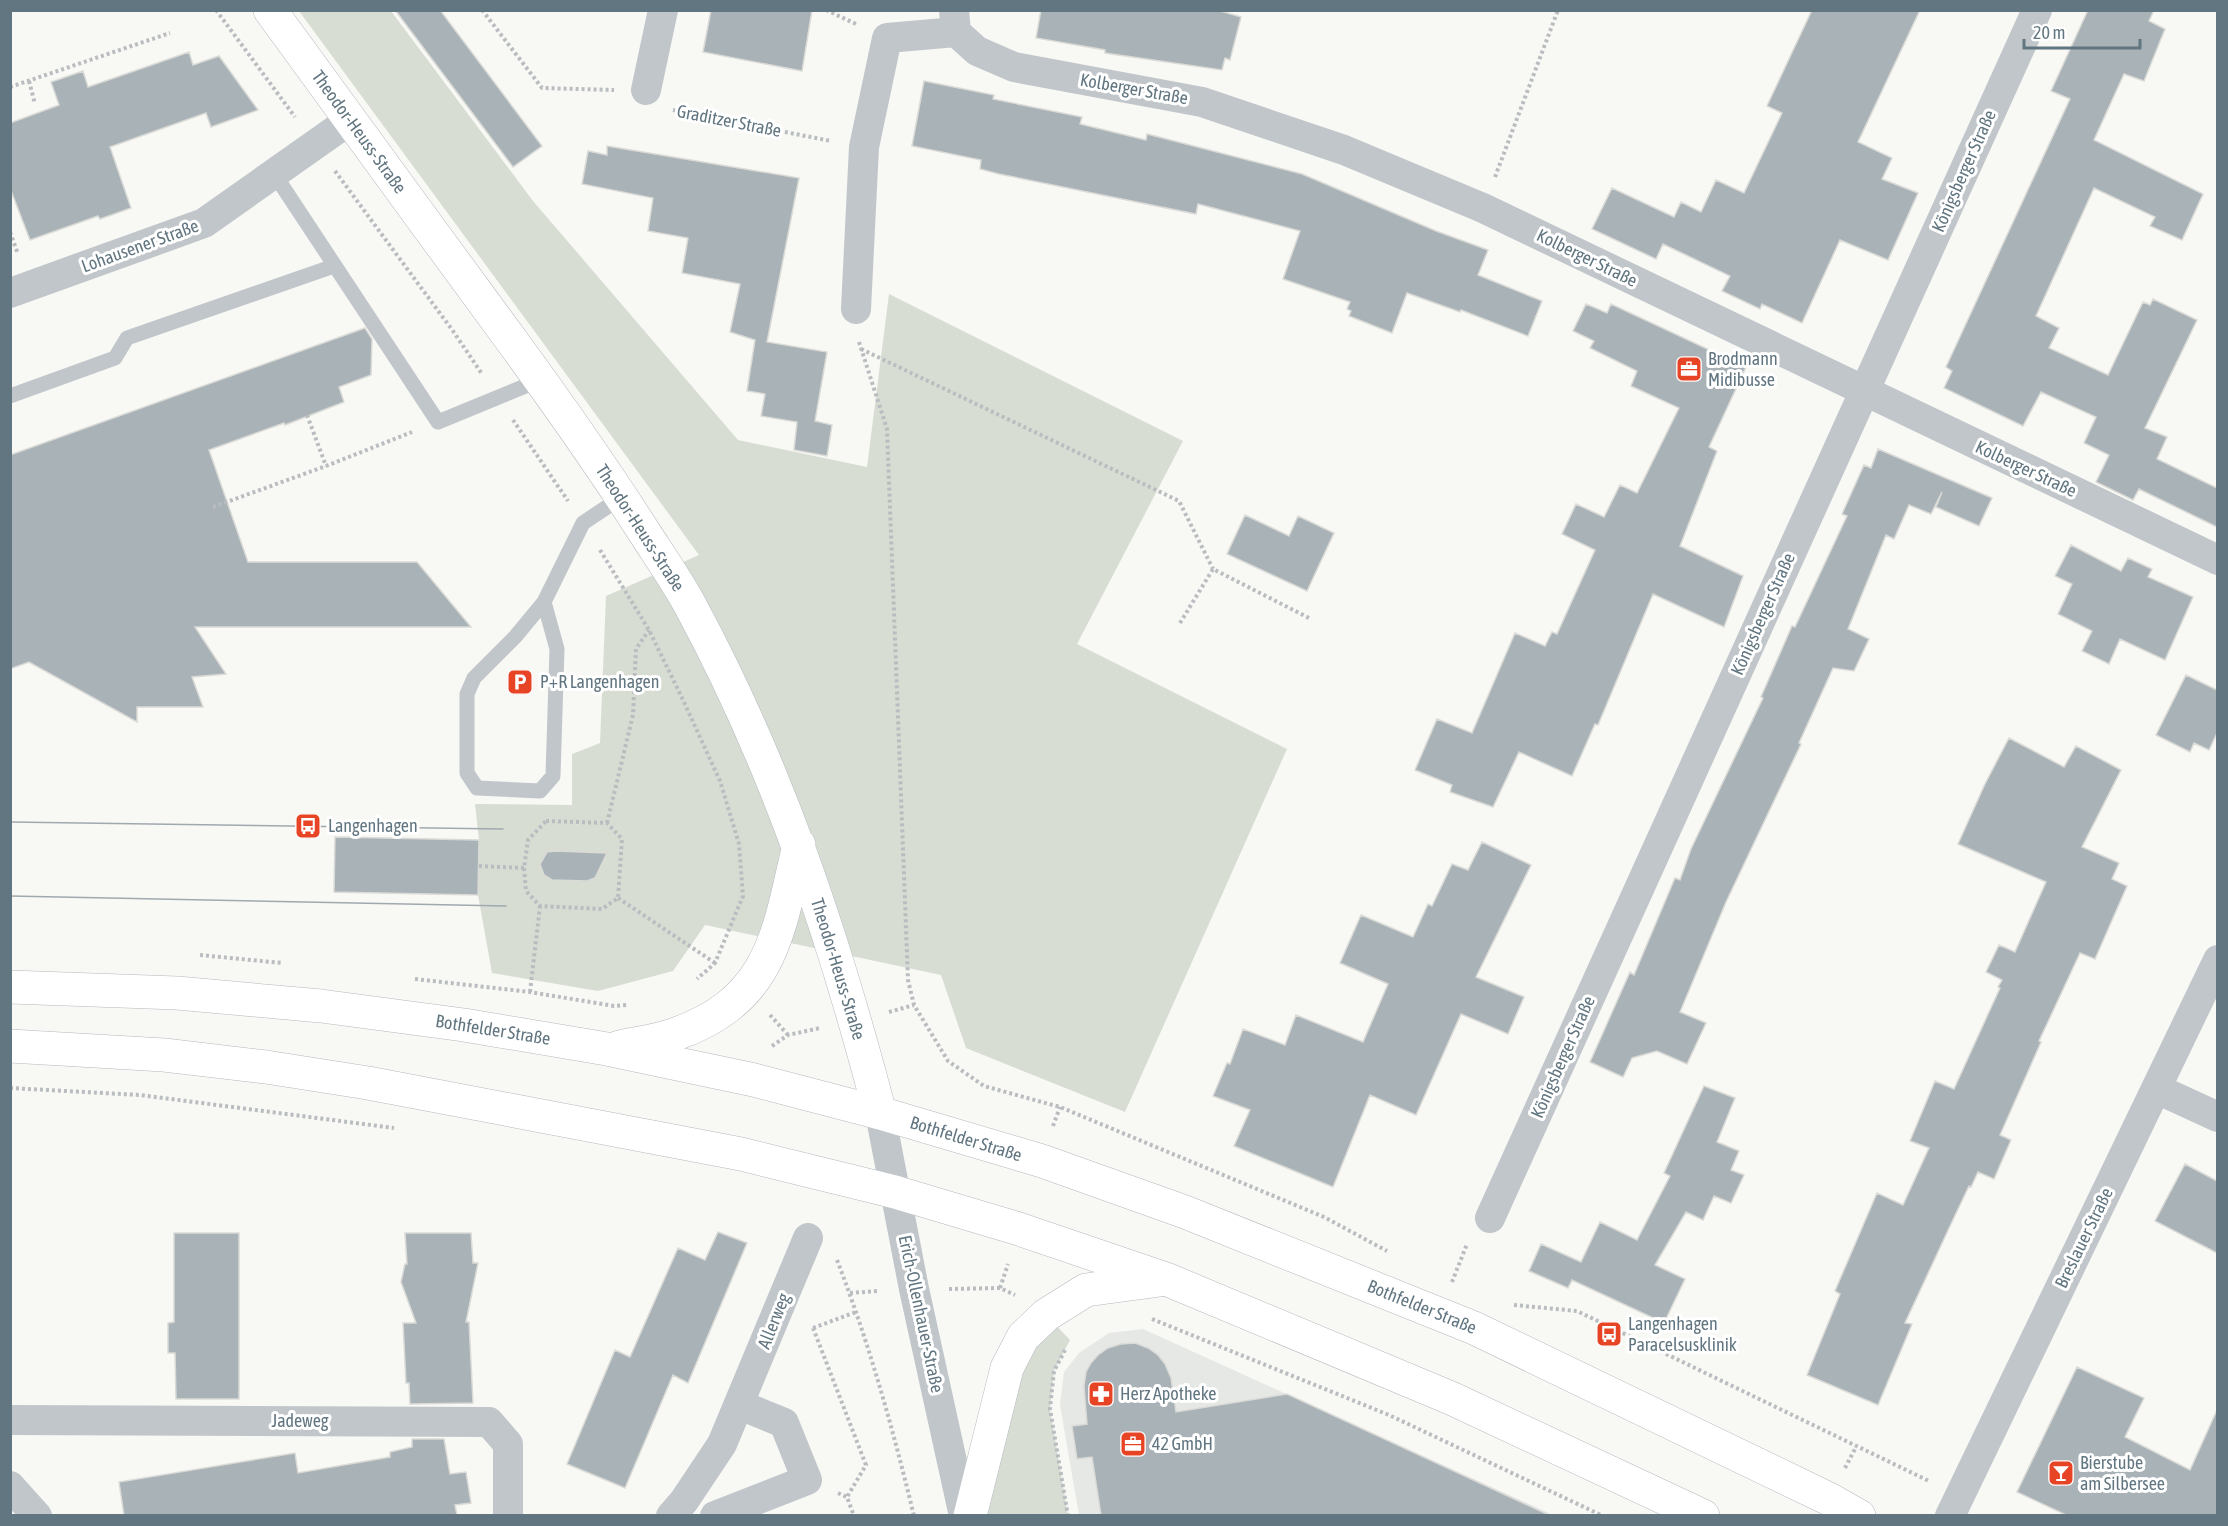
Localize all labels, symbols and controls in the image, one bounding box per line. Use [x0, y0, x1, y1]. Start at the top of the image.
scale bar [2024, 12, 2140, 50]
text: 20 m [2033, 22, 2065, 43]
street label: Theodor-Heuss-Straße [308, 66, 411, 197]
street label: Kolberger Straße [1078, 69, 1190, 108]
street label: Graditzer Straße [675, 100, 783, 141]
street label: Königsberger Straße [1927, 107, 2000, 235]
street label: Lohausener Straße [78, 215, 201, 276]
street label: Kolberger Straße [1534, 224, 1641, 291]
place label: Brodmann Midibusse [1708, 348, 1778, 390]
office icon: Brodmann Midibusse [1674, 354, 1704, 384]
street label: Kolberger Straße [1972, 436, 2080, 501]
street label: Theodor-Heuss-Straße [592, 460, 689, 595]
street label: Königsberger Straße [1726, 550, 1799, 678]
parking icon: P+R Langenhagen [505, 667, 535, 697]
place label: P+R Langenhagen [540, 671, 659, 692]
bus stop icon: Langenhagen [293, 811, 323, 841]
place label: Langenhagen [328, 815, 418, 836]
street label: Theodor-Heuss-Straße [807, 896, 870, 1042]
street label: Königsberger Straße [1526, 993, 1599, 1121]
street label: Bothfelder Straße [434, 1010, 552, 1049]
street label: Bothfelder Straße [908, 1112, 1025, 1165]
street label: Breslauer Straße [2050, 1184, 2117, 1291]
street label: Erich-Ollenhauer-Straße [895, 1233, 948, 1394]
street label: Bothfelder Straße [1365, 1275, 1480, 1338]
street label: Allerweg [753, 1290, 794, 1352]
place label: Langenhagen Paracelsusklinik [1628, 1313, 1737, 1355]
bus stop icon: Langenhagen Paracelsusklinik [1594, 1319, 1624, 1349]
pharmacy icon: Herz Apotheke [1086, 1379, 1116, 1409]
place label: Herz Apotheke [1120, 1383, 1217, 1404]
street label: Jadeweg [271, 1410, 329, 1431]
office icon: 42 GmbH [1118, 1429, 1148, 1459]
place label: 42 GmbH [1152, 1433, 1213, 1454]
place label: Bierstube am Silbersee [2080, 1452, 2165, 1494]
bar icon: Bierstube am Silbersee [2046, 1458, 2076, 1488]

